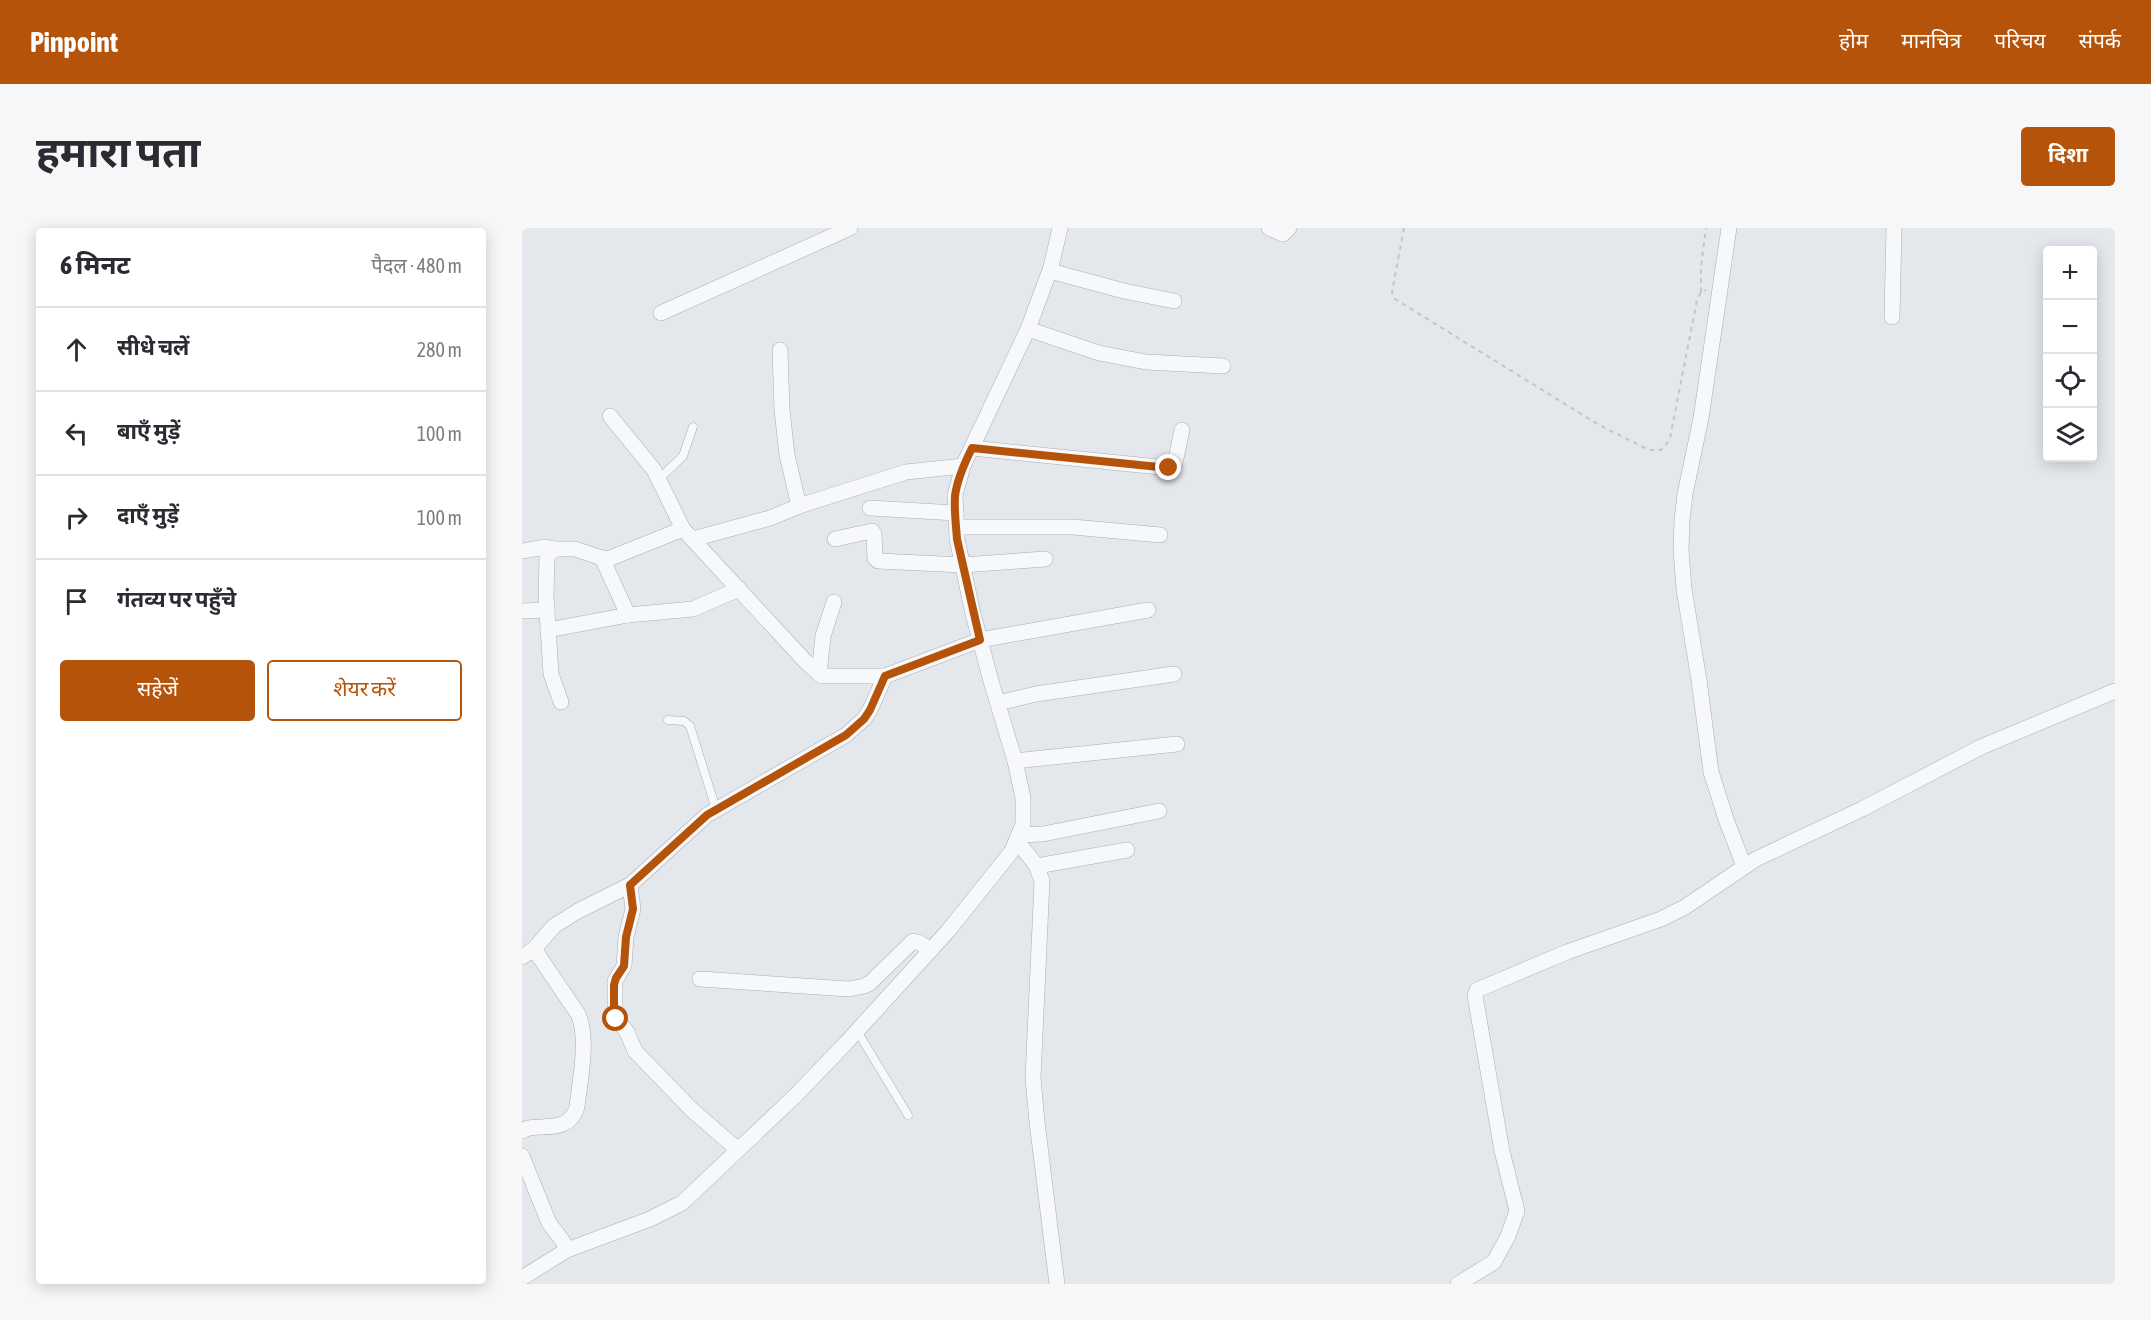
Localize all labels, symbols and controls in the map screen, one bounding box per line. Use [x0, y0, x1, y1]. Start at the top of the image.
text: Pinpoint [30, 26, 118, 58]
text: होम [1839, 28, 1868, 52]
text: मानचित्र [1901, 28, 1961, 52]
text: परिचय [1994, 28, 2046, 52]
text: संपर्क [2079, 28, 2121, 52]
button: दिशा [2021, 127, 2115, 186]
text: हमारा पता [36, 128, 200, 176]
map controls [2043, 246, 2097, 462]
button: + [2043, 246, 2097, 300]
text: 6 मिनट [60, 250, 130, 280]
text: पैदल · 480 m [371, 254, 462, 277]
button: − [2043, 300, 2097, 354]
icon: ahead [60, 333, 93, 366]
text: सीधे चलें [117, 334, 189, 360]
text: 280 m [417, 338, 462, 361]
button: locate [2043, 354, 2097, 408]
button: layers [2043, 408, 2097, 462]
icon: left [60, 417, 93, 450]
text: बाएँ मुड़ें [117, 418, 180, 444]
text: 100 m [417, 422, 462, 445]
route end [1155, 454, 1181, 480]
icon: right [60, 501, 93, 534]
text: दाएँ मुड़ें [117, 502, 179, 528]
text: 100 m [417, 506, 462, 529]
icon: arrive [60, 585, 93, 618]
text: गंतव्य पर पहुँचे [117, 586, 236, 612]
button: सहेजें [60, 660, 255, 721]
button: शेयर करें [267, 660, 462, 721]
route start [602, 1005, 628, 1031]

